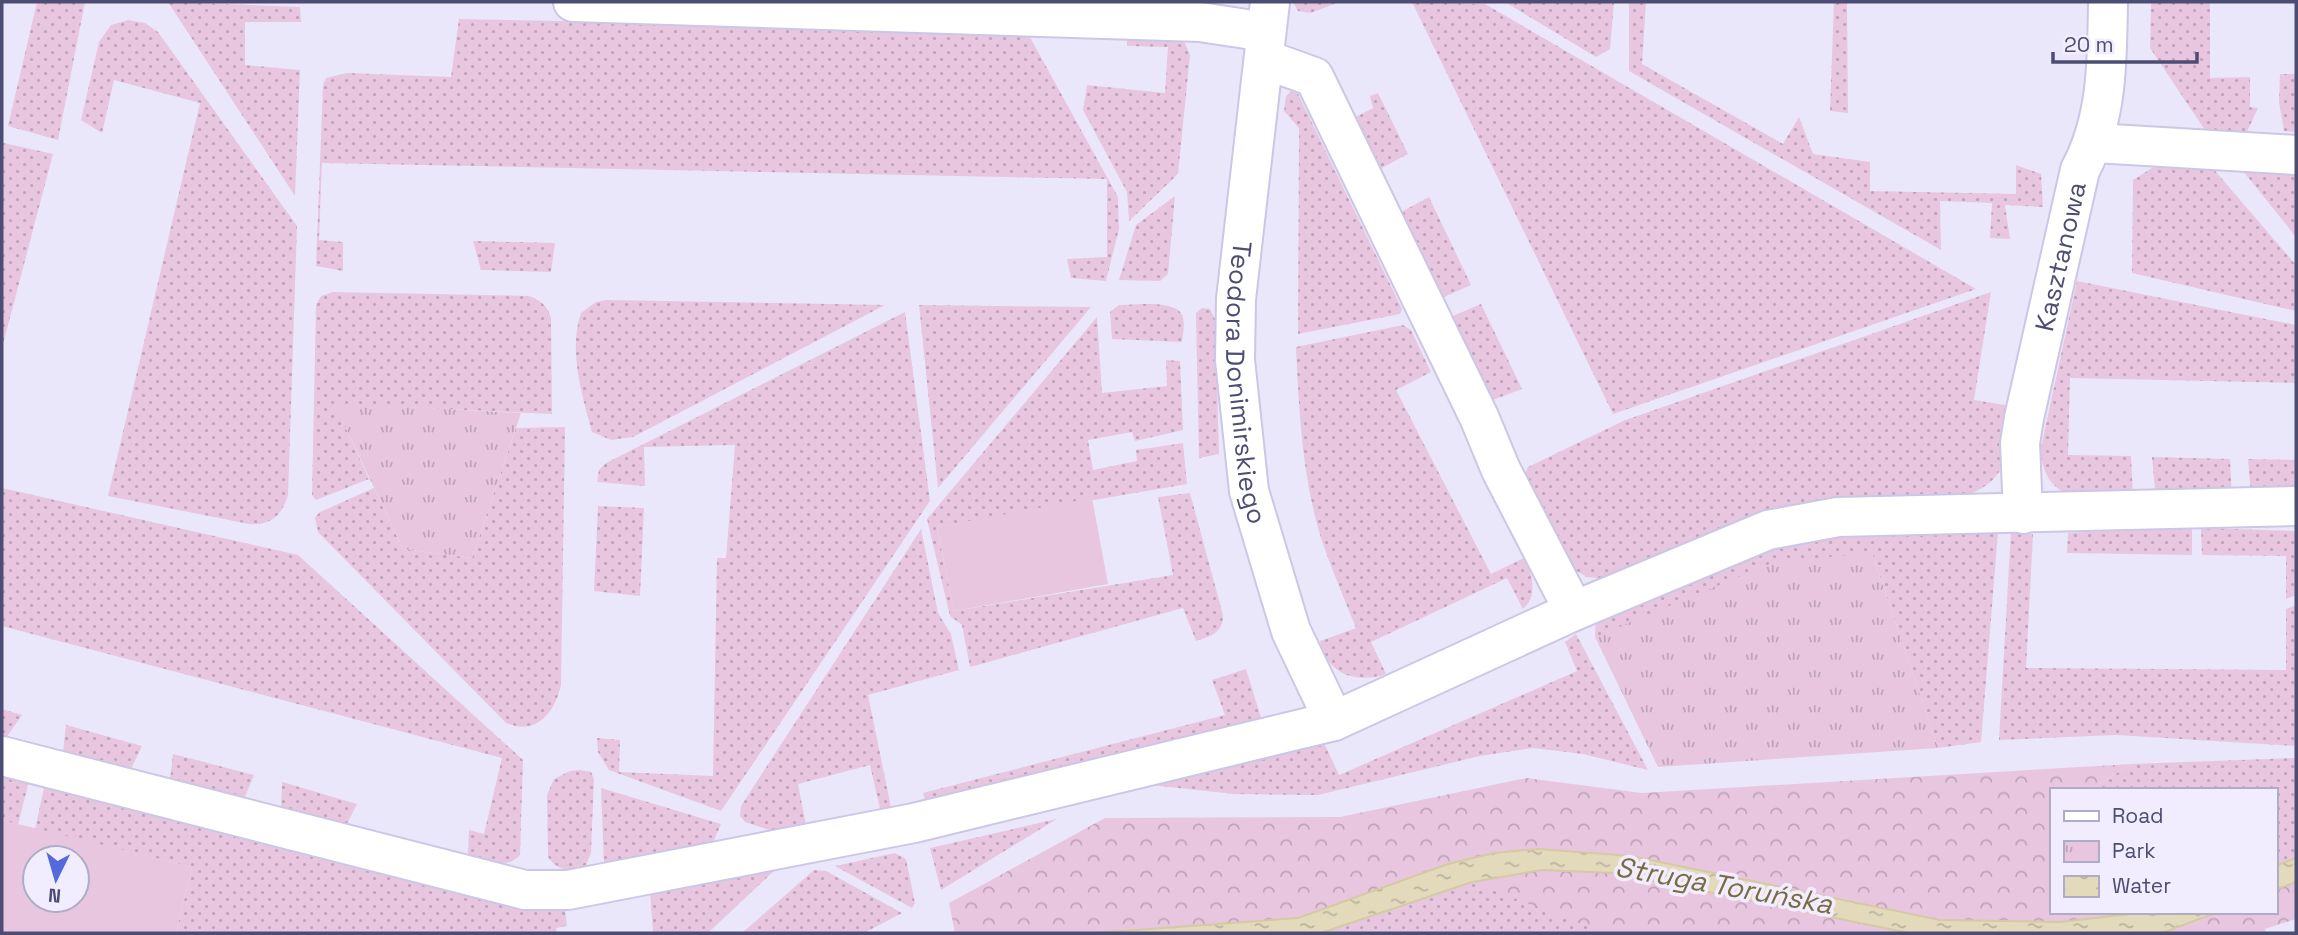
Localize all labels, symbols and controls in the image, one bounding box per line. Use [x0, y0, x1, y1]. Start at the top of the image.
scale bar [2053, 21, 2196, 65]
text: 20 m [2064, 31, 2114, 58]
street label: Kasztanowa [2027, 178, 2094, 334]
street label: Teodora Donimirskiego [1218, 239, 1275, 528]
legend [2050, 788, 2277, 914]
text: Road [2112, 802, 2164, 829]
text: Park [2112, 837, 2156, 864]
north arrow [21, 844, 91, 914]
water label: Struga Toruńska [1613, 848, 1836, 922]
text: Water [2112, 872, 2171, 899]
text: N [47, 882, 62, 908]

